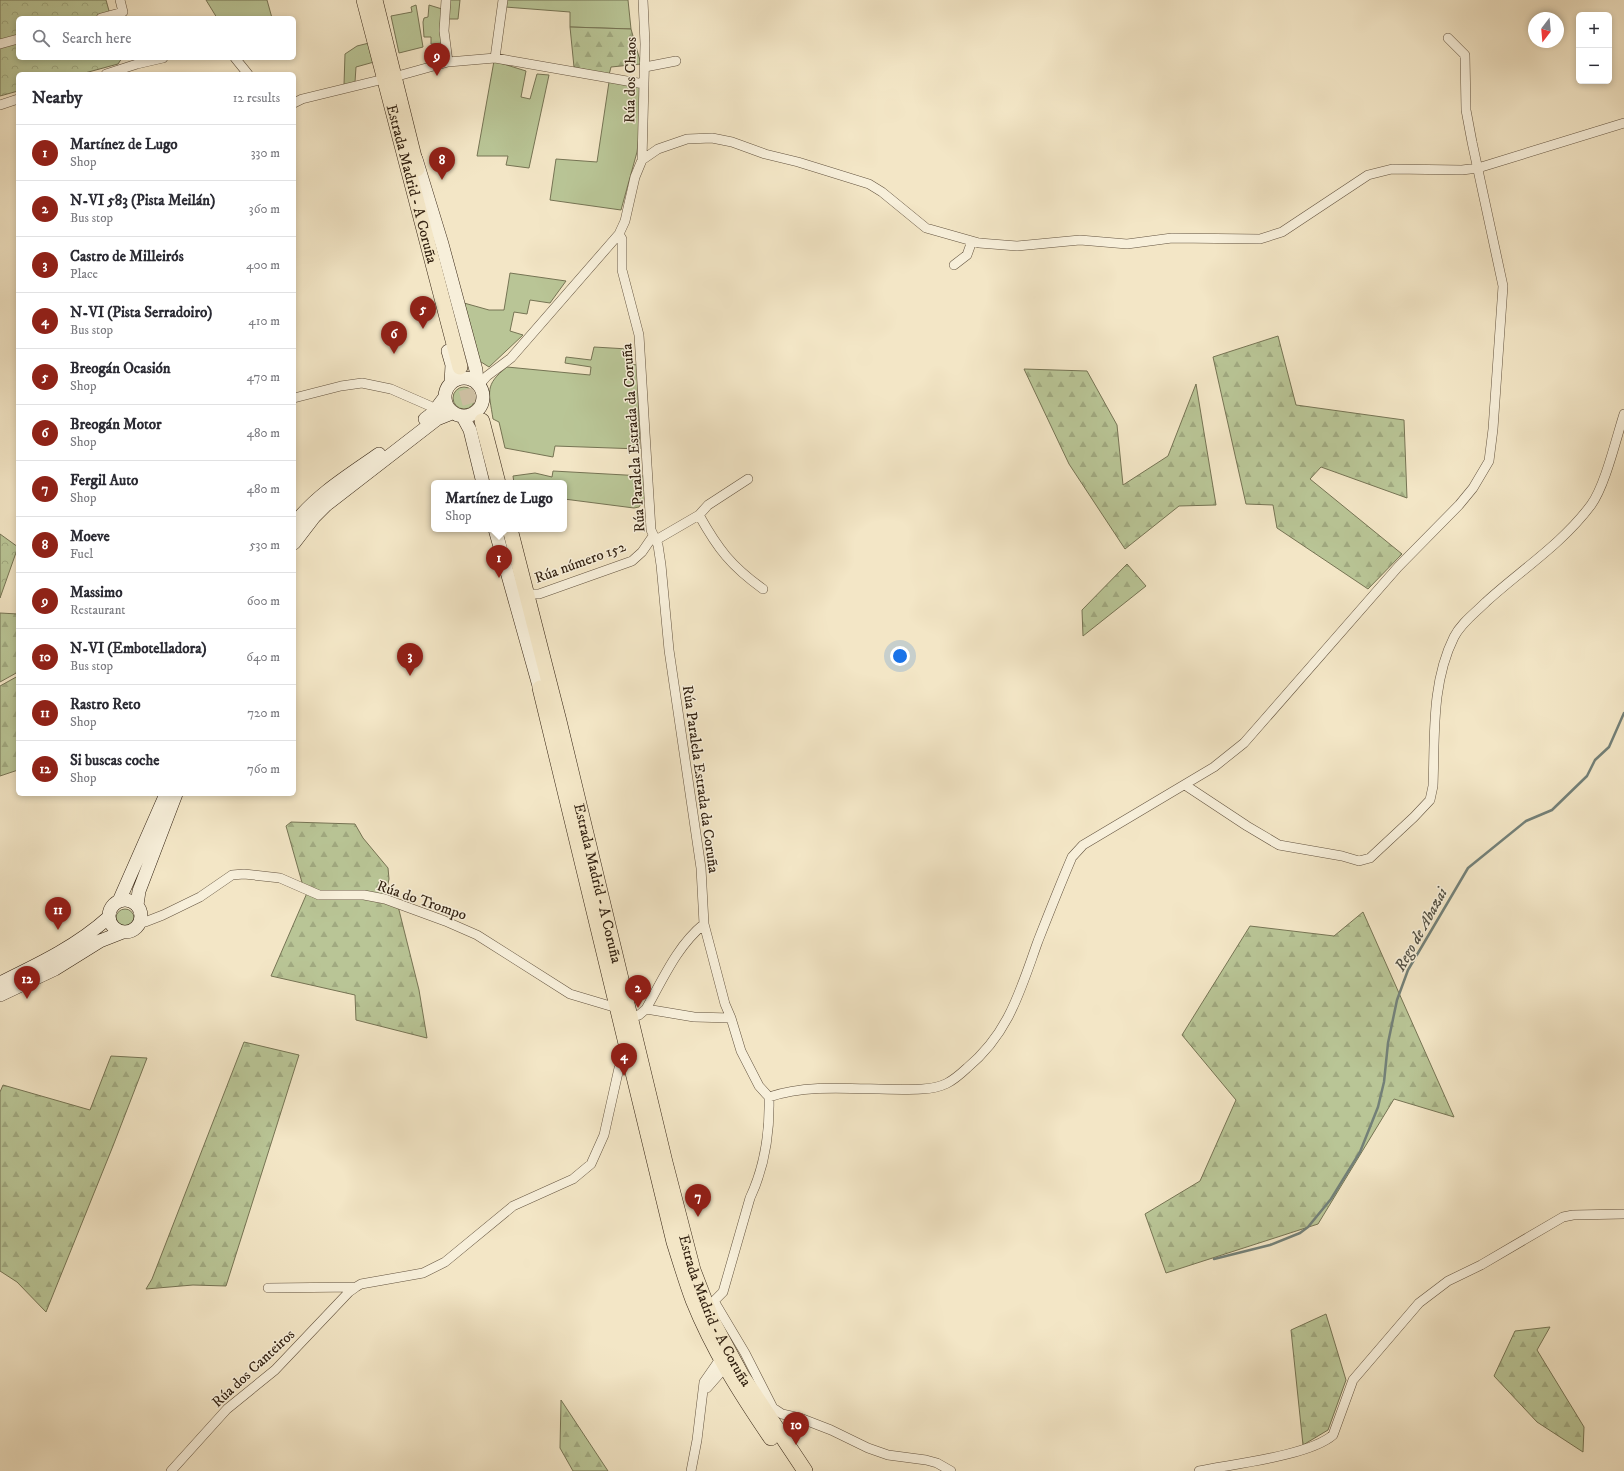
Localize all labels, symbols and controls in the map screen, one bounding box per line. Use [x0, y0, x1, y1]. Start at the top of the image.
north arrow [1528, 12, 1564, 48]
map controls [1576, 12, 1612, 84]
button: + [1576, 12, 1612, 48]
search box [16, 16, 296, 60]
icon: search [30, 27, 52, 49]
text: Search here [62, 29, 131, 48]
street label: Rúa dos Chaos [620, 37, 641, 123]
pin: 9 [424, 43, 450, 76]
button: − [1576, 48, 1612, 84]
text: Nearby [32, 87, 82, 109]
text: 12 results [233, 90, 280, 106]
street label: Estrada Madrid - A Coruña [382, 102, 442, 266]
text: Martínez de Lugo [70, 135, 178, 154]
text: 1 [43, 145, 47, 161]
text: 330 m [251, 145, 280, 161]
pin: 8 [429, 147, 455, 180]
text: Shop [70, 154, 96, 170]
text: N-VI 583 (Pista Meilán) [70, 191, 215, 210]
text: 2 [42, 201, 48, 217]
text: 360 m [249, 201, 280, 217]
text: Bus stop [70, 210, 113, 226]
text: Castro de Milleirós [70, 247, 184, 266]
text: 3 [43, 257, 47, 273]
text: 400 m [246, 257, 280, 273]
text: Place [70, 266, 98, 282]
pin: 5 [410, 296, 436, 329]
text: N-VI (Pista Serradoiro) [70, 303, 212, 322]
text: 4 [41, 313, 49, 329]
text: 410 m [248, 313, 280, 329]
pin: 6 [381, 321, 407, 354]
text: Bus stop [70, 322, 113, 338]
street label: Rúa Paralela Estrada da Coruña [617, 342, 650, 533]
text: Breogán Ocasión [70, 359, 171, 378]
text: 5 [42, 369, 48, 385]
text: 470 m [247, 369, 280, 385]
text: Shop [70, 378, 96, 394]
text: Breogán Motor [70, 415, 162, 434]
text: 6 [42, 425, 48, 441]
text: 480 m [246, 425, 280, 441]
text: Shop [70, 434, 96, 450]
text: Fergil Auto [70, 471, 138, 490]
popup [431, 480, 567, 532]
text: 7 [42, 481, 48, 497]
text: 480 m [246, 481, 280, 497]
text: Martínez de Lugo [445, 489, 553, 508]
text: Shop [70, 490, 96, 506]
text: Shop [445, 508, 472, 524]
text: Moeve [70, 527, 110, 546]
text: 8 [42, 537, 48, 553]
text: 530 m [249, 537, 280, 553]
street label: Rúa número 152 [532, 537, 629, 588]
pin: 1 [486, 545, 512, 578]
text: Fuel [70, 546, 93, 562]
text: Massimo [70, 583, 123, 602]
text: 9 [42, 593, 48, 609]
text: 600 m [247, 593, 280, 609]
text: Restaurant [70, 602, 126, 618]
text: N-VI (Embotelladora) [70, 639, 207, 658]
pin: 3 [397, 643, 423, 676]
your location [890, 646, 910, 666]
text: 10 [39, 649, 51, 665]
text: 640 m [246, 649, 280, 665]
text: Bus stop [70, 658, 113, 674]
street label: Rúa Paralela Estrada da Coruña [678, 684, 723, 875]
text: Rastro Reto [70, 695, 140, 714]
text: 11 [40, 705, 50, 721]
text: 720 m [247, 705, 280, 721]
text: Shop [70, 714, 96, 730]
text: Si buscas coche [70, 751, 160, 770]
text: 12 [39, 761, 51, 777]
text: 760 m [247, 761, 280, 777]
text: Shop [70, 770, 96, 786]
street label: Estrada Madrid - A Coruña [569, 802, 626, 966]
street label: Rúa do Trompo [374, 876, 469, 925]
water label: Rego de Abazai [1389, 884, 1452, 976]
pin: 11 [45, 897, 71, 930]
pin: 12 [14, 966, 40, 999]
pin: 2 [625, 975, 651, 1008]
pin: 4 [611, 1043, 637, 1076]
pin: 7 [685, 1184, 711, 1217]
street label: Estrada Madrid - A Coruña [674, 1233, 756, 1391]
street label: Rúa dos Canteiros [208, 1325, 299, 1412]
pin: 10 [783, 1412, 809, 1445]

